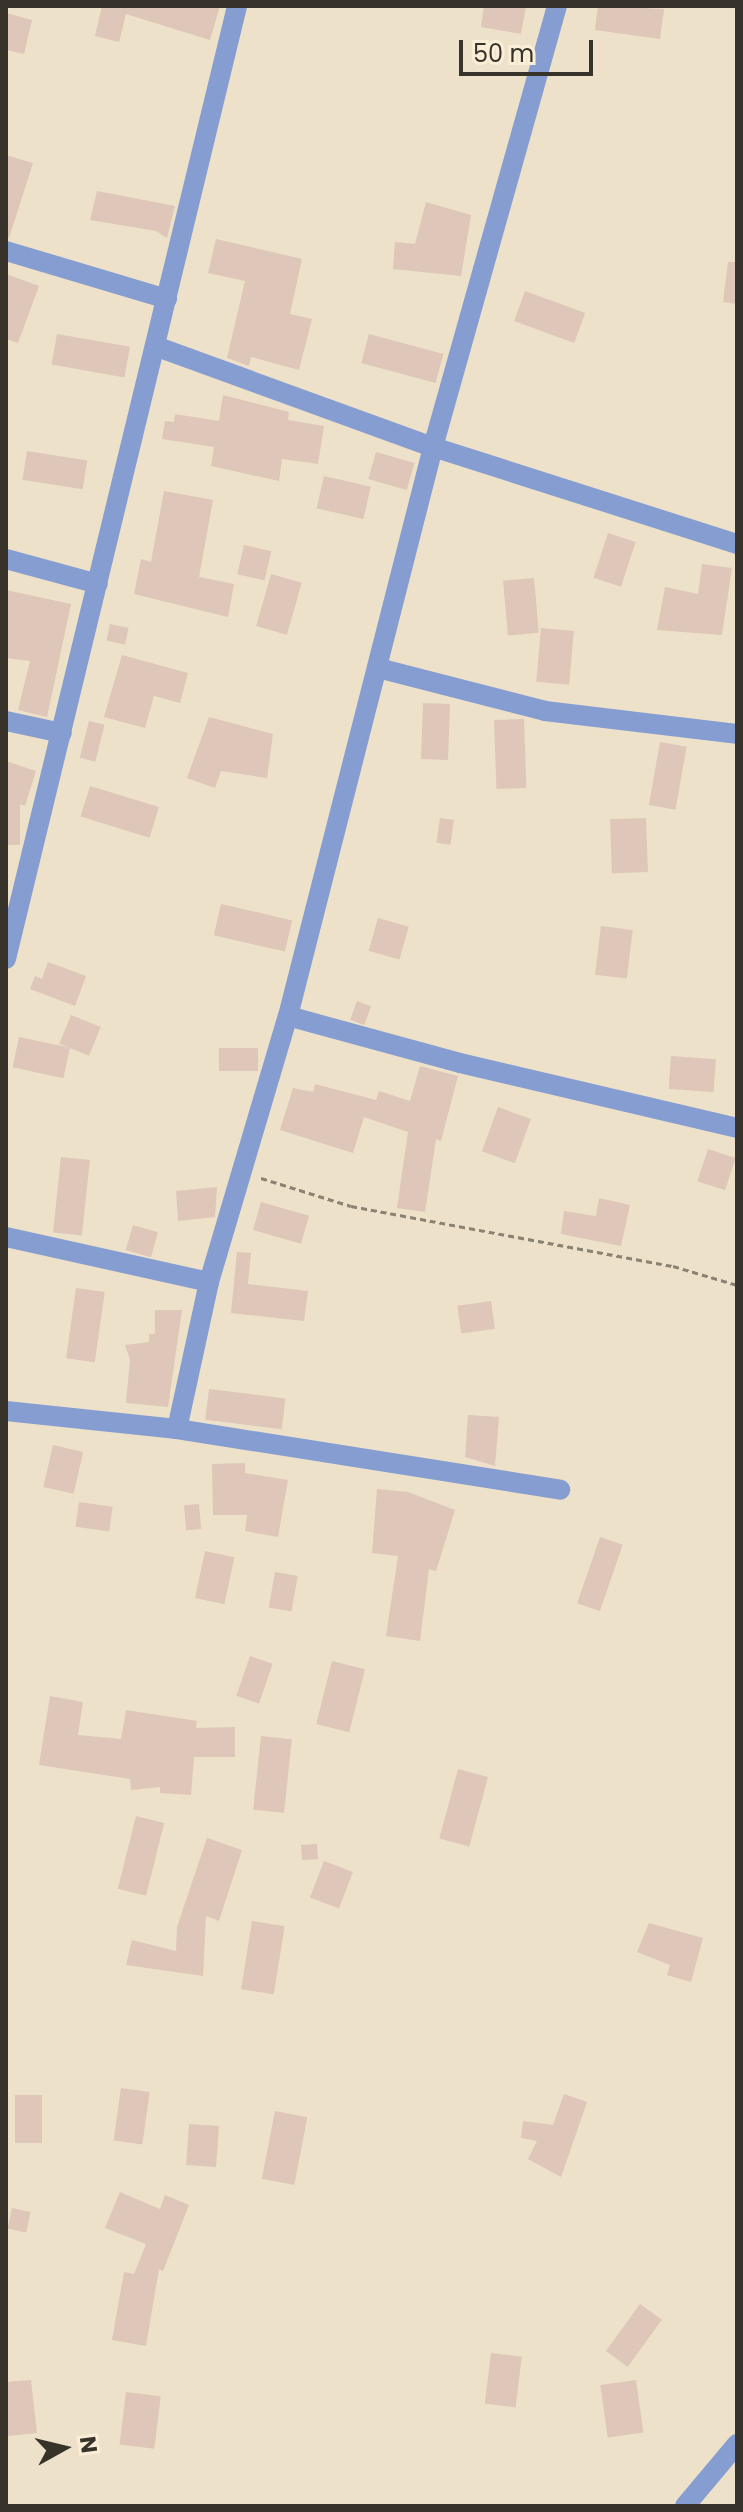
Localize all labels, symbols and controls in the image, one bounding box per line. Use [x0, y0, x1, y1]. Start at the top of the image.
scale bar [463, 24, 597, 74]
text: 50 m [473, 37, 534, 70]
north arrow [24, 2408, 104, 2488]
text: N [72, 2434, 105, 2455]

